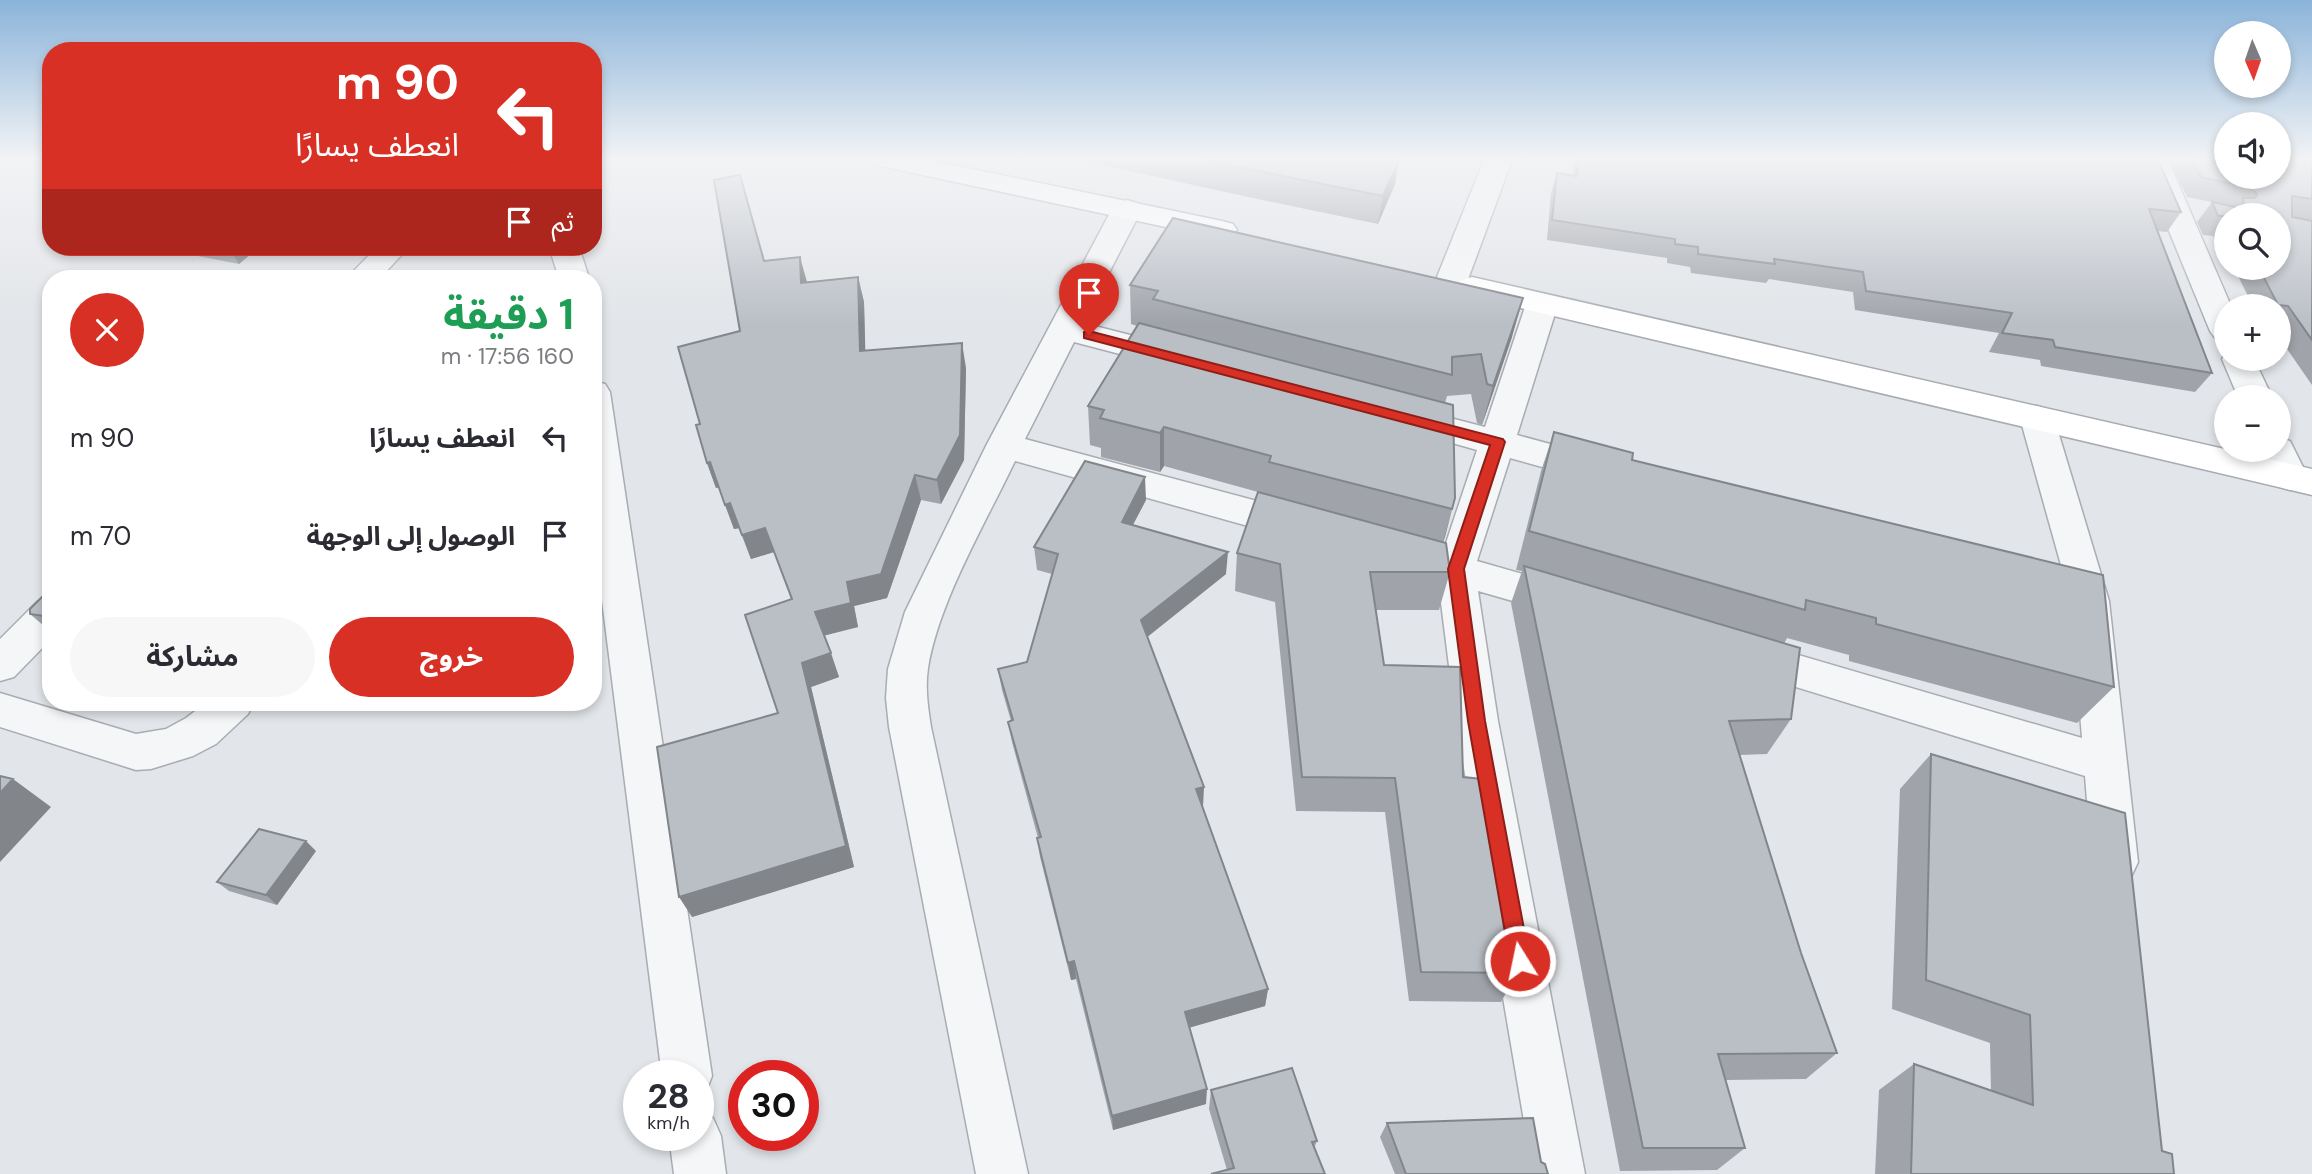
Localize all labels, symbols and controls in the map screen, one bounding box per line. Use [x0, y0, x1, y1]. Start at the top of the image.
north arrow [2214, 21, 2291, 98]
map controls [2214, 21, 2291, 462]
text: 90 m [336, 50, 459, 114]
icon: left [483, 70, 574, 161]
button: sound [2214, 112, 2291, 189]
text: انعطف يسارًا [295, 124, 459, 166]
icon: arrive [500, 203, 538, 241]
button: search [2214, 203, 2291, 280]
text: ثم [552, 205, 574, 239]
pin [1059, 263, 1119, 335]
icon: arrive [1070, 274, 1108, 312]
text: 1 دقيقة [443, 287, 574, 342]
button: close [70, 293, 144, 367]
button: + [2214, 294, 2291, 371]
text: 160 m · 17:56 [441, 341, 574, 371]
button: − [2214, 385, 2291, 462]
icon: left [536, 419, 574, 457]
text: 90 m [70, 421, 134, 455]
text: انعطف يسارًا [369, 421, 515, 455]
icon: arrive [536, 517, 574, 555]
text: 70 m [70, 519, 131, 553]
text: الوصول إلى الوجهة [306, 519, 515, 553]
button: مشاركة [70, 617, 315, 697]
button: خروج [329, 617, 574, 697]
position arrow [1483, 924, 1557, 998]
speed limit sign: 30 [728, 1060, 819, 1151]
text: 28 [647, 1073, 690, 1119]
text: km/h [647, 1111, 690, 1135]

